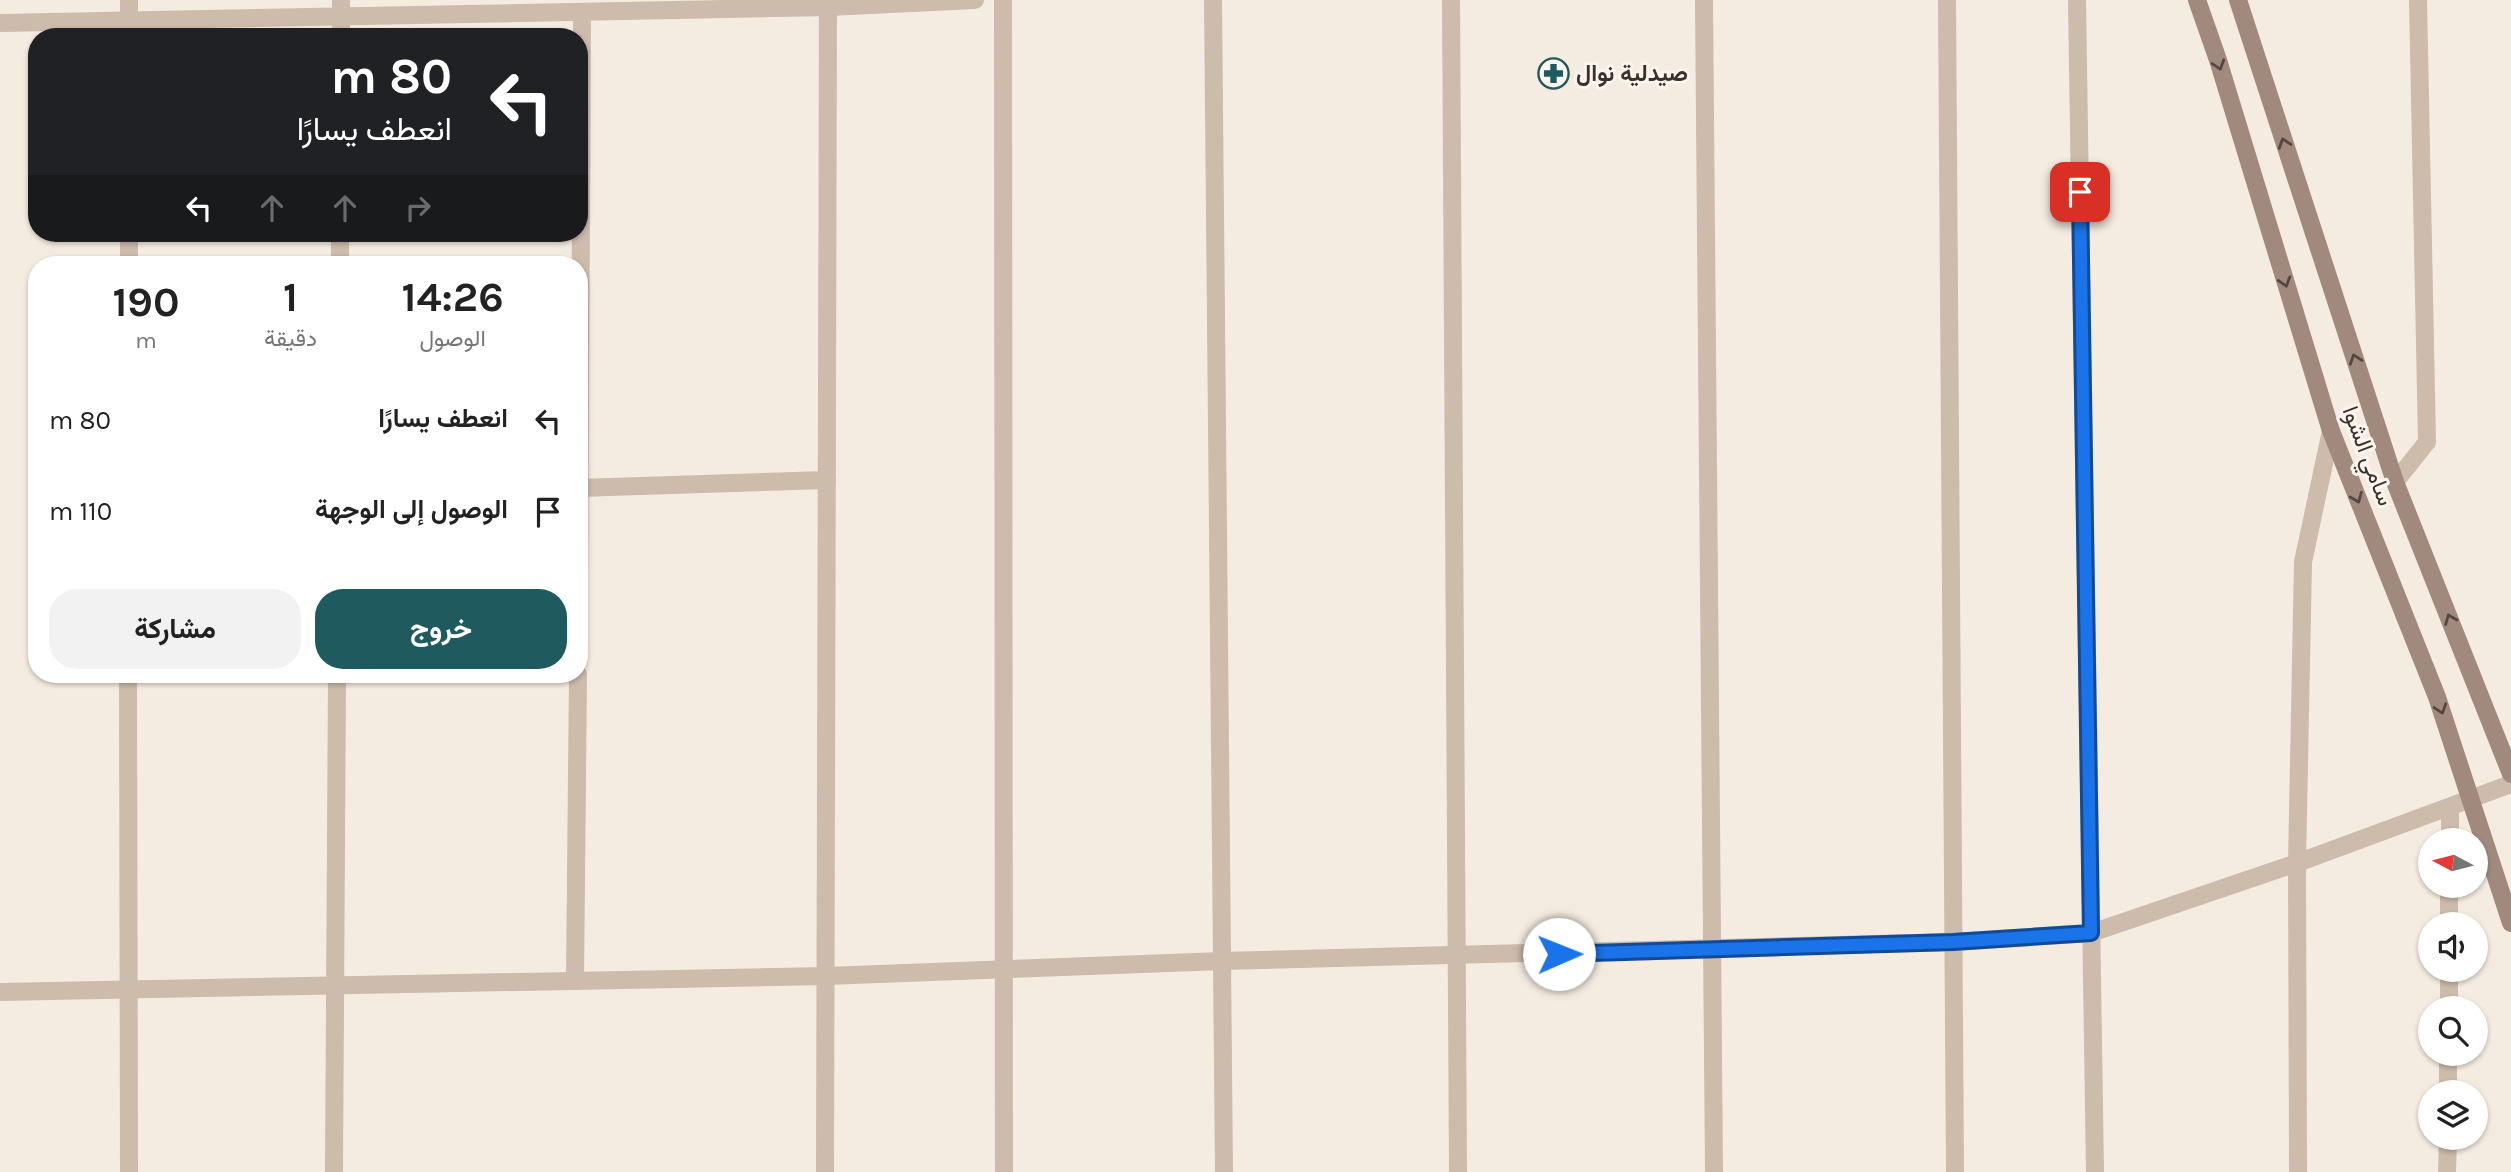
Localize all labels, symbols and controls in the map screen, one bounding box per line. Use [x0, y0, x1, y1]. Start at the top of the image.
text: 80 m [330, 48, 452, 105]
icon: left [476, 56, 567, 147]
pharmacy icon: صيدلية نوال [1536, 56, 1570, 90]
one-way arrow [2210, 58, 2225, 70]
place label: صيدلية نوال [1576, 60, 1688, 88]
text: انعطف يسارًا [297, 111, 452, 148]
one-way arrow [2278, 138, 2292, 150]
pin [2050, 162, 2110, 222]
icon: arrive [2061, 173, 2099, 211]
icon: left [180, 189, 218, 227]
icon: ahead [253, 189, 291, 227]
icon: ahead [326, 189, 364, 227]
icon: right [399, 189, 437, 227]
text: 1 [283, 272, 298, 322]
text: 14:26 [401, 272, 504, 322]
one-way arrow [2277, 276, 2292, 288]
text: 190 [112, 277, 180, 327]
text: دقيقة [264, 325, 317, 352]
text: الوصول [419, 325, 486, 352]
text: m [135, 327, 157, 354]
one-way arrow [2349, 354, 2363, 366]
icon: left [529, 402, 567, 440]
text: انعطف يسارًا [378, 403, 508, 434]
street label: سامي الشوا [2332, 403, 2399, 511]
text: 80 m [49, 405, 111, 436]
one-way arrow [2349, 491, 2363, 503]
icon: arrive [529, 493, 567, 531]
text: الوصول إلى الوجهة [315, 494, 508, 525]
text: 110 m [49, 496, 112, 527]
button: مشاركة [49, 589, 301, 669]
button: خروج [315, 589, 567, 669]
one-way arrow [2444, 614, 2458, 626]
one-way arrow [2433, 703, 2447, 715]
north arrow [2418, 828, 2488, 898]
map controls [2418, 828, 2488, 1150]
button: sound [2418, 912, 2488, 982]
position arrow [1522, 917, 1596, 991]
button: search [2418, 996, 2488, 1066]
button: layers [2418, 1080, 2488, 1150]

